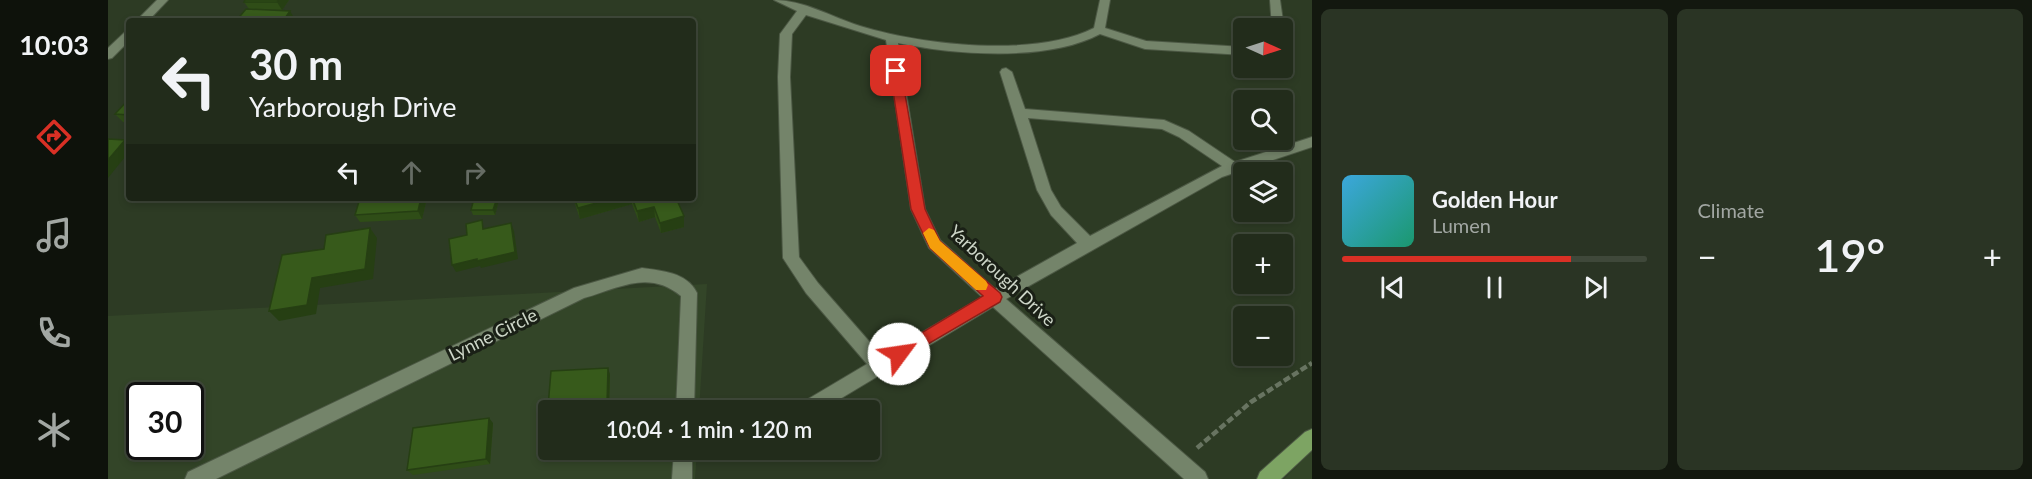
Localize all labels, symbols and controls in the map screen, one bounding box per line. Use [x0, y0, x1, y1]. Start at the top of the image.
north arrow [1233, 18, 1293, 78]
map controls [1233, 18, 1293, 366]
text: 10:03 [19, 28, 89, 61]
text: 30 m [249, 39, 343, 89]
icon: left [150, 42, 228, 120]
pin [870, 45, 921, 96]
icon: arrive [879, 54, 912, 87]
text: Yarborough Drive [249, 90, 457, 123]
button: search [1233, 90, 1293, 150]
icon: directions [33, 116, 75, 158]
icon: left [332, 156, 365, 189]
icon: ahead [395, 156, 428, 189]
icon: right [458, 156, 491, 189]
button: layers [1233, 162, 1293, 222]
text: Golden Hour [1432, 186, 1558, 213]
text: Climate [1698, 198, 1764, 222]
text: Lumen [1432, 213, 1491, 237]
icon: music [33, 214, 75, 256]
street label: Yarborough Drive [945, 220, 1061, 330]
text: 19° [1814, 228, 1885, 282]
button: + [1233, 234, 1293, 294]
text: − [1698, 236, 1717, 276]
text: + [1983, 236, 2002, 276]
icon: previous [1376, 271, 1409, 304]
icon: pause [1478, 271, 1511, 304]
icon: next [1579, 271, 1612, 304]
street label: Lynne Circle [445, 303, 540, 365]
button: − [1233, 306, 1293, 366]
icon: phone [33, 312, 75, 354]
position arrow [867, 322, 931, 386]
speed limit sign: 30 [126, 382, 204, 460]
icon: climate [33, 409, 75, 451]
text: 10:04 · 1 min · 120 m [606, 416, 812, 443]

